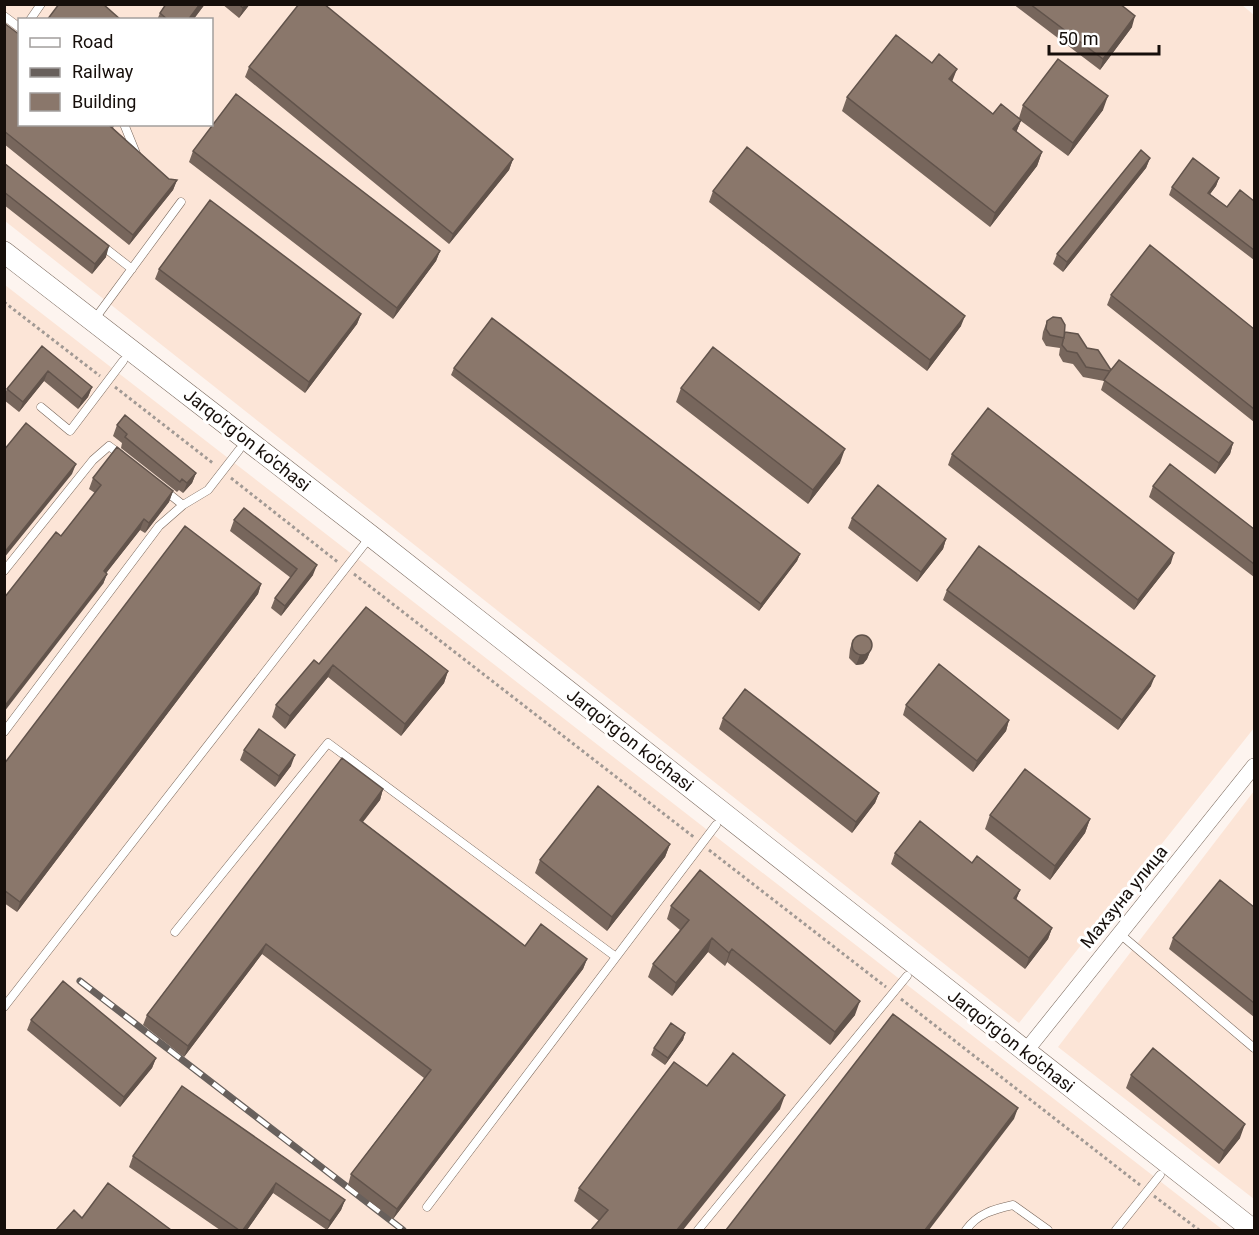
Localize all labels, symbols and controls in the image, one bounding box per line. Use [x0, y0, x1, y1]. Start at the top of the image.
legend [18, 18, 213, 126]
scale bar [1049, 18, 1158, 56]
text: 50 m [1058, 28, 1098, 49]
text: Road [72, 31, 113, 52]
text: Railway [72, 61, 134, 82]
text: Building [72, 91, 136, 112]
street label: Jarqo'rg'on ko'chasi [180, 384, 315, 496]
street label: Jarqo'rg'on ko'chasi [563, 684, 698, 796]
street label: Махзуна улица [1076, 841, 1171, 952]
street label: Jarqo'rg'on ko'chasi [944, 985, 1079, 1097]

